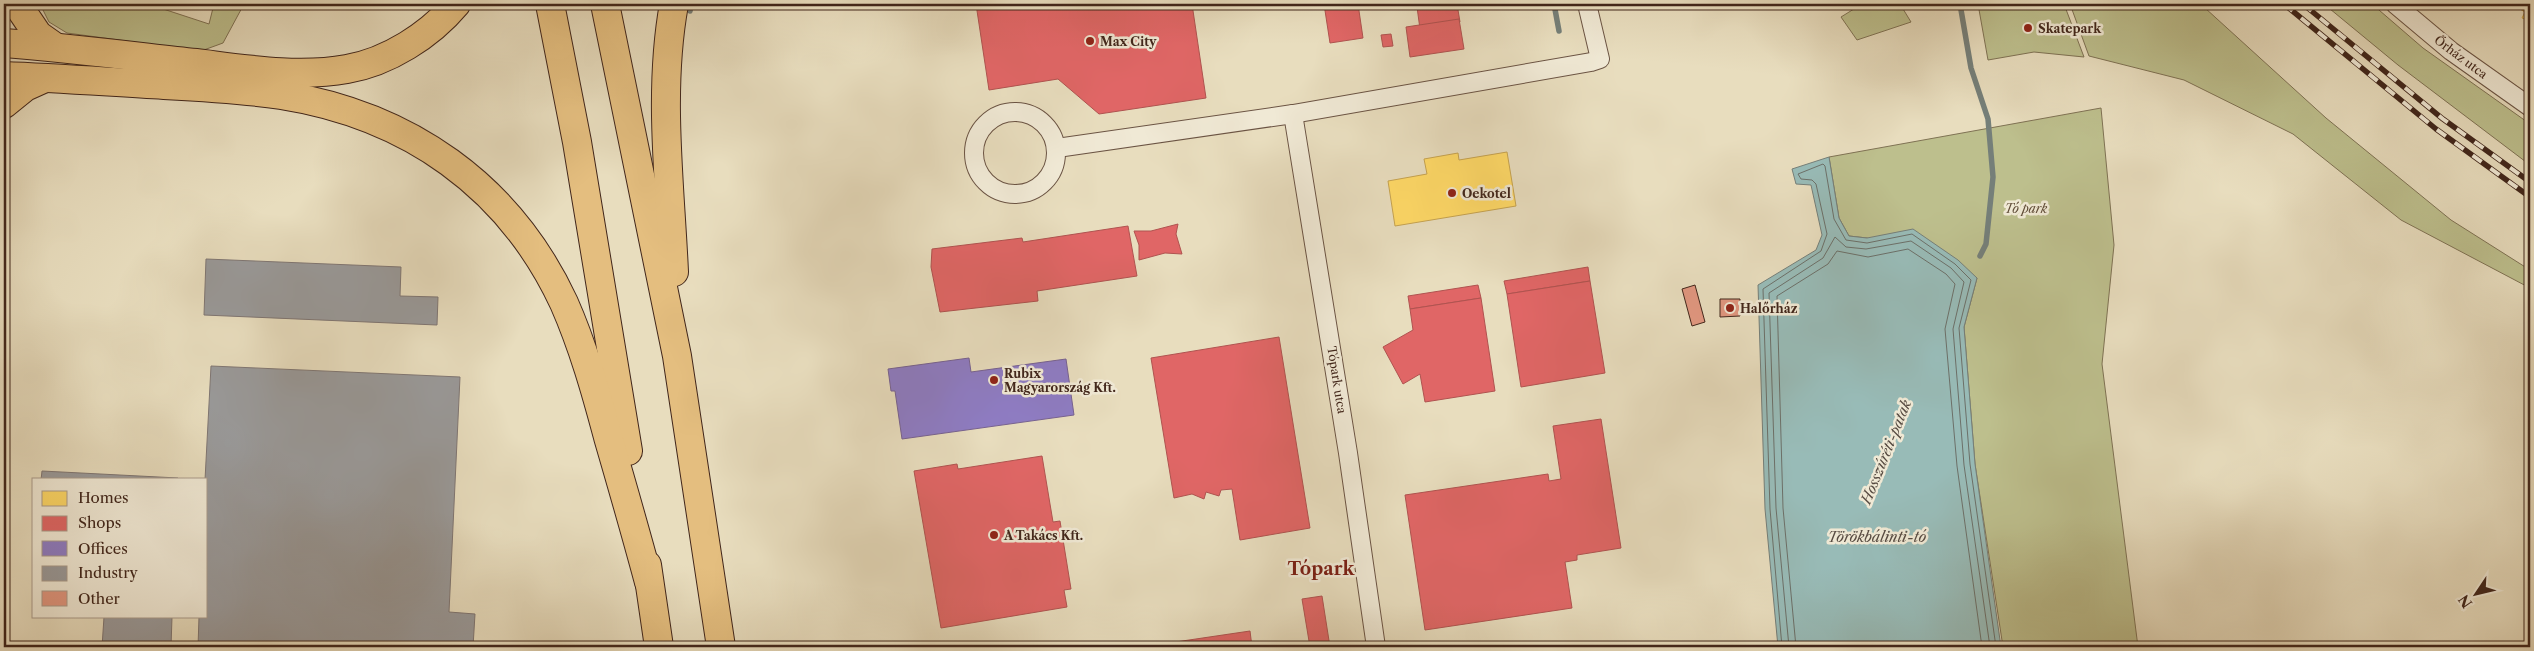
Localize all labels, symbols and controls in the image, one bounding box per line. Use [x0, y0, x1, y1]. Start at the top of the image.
place label: Skatepark [2038, 21, 2102, 36]
marker: Skatepark [2022, 22, 2034, 34]
street label: Őrház utca [2432, 31, 2492, 82]
place label: Max City [1100, 34, 1157, 49]
marker: Max City [1084, 35, 1096, 47]
place label: Oekotel [1462, 186, 1511, 201]
marker: Oekotel [1446, 187, 1458, 199]
park label: Tó park [2005, 201, 2048, 216]
place label: Halőrház [1740, 301, 1798, 316]
marker: Halőrház [1724, 302, 1736, 314]
street label: Tópark utca [1324, 345, 1350, 415]
place label: Rubix Magyarország Kft. [1004, 366, 1116, 395]
marker: Rubix Magyarország Kft. [988, 374, 1000, 386]
water label: Hosszúréti-patak [1856, 396, 1915, 508]
legend [32, 478, 208, 618]
text: Homes [78, 488, 129, 507]
text: Shops [78, 513, 121, 532]
place label: A Takács Kft. [1003, 528, 1083, 543]
water label: Törökbálinti-tó [1828, 528, 1927, 546]
marker: A Takács Kft. [988, 529, 1000, 541]
text: Offices [78, 539, 128, 558]
district label: Tópark [1288, 558, 1356, 580]
text: Industry [78, 563, 138, 582]
north arrow [2452, 568, 2502, 618]
text: Other [78, 589, 121, 608]
text: N [2454, 591, 2476, 612]

